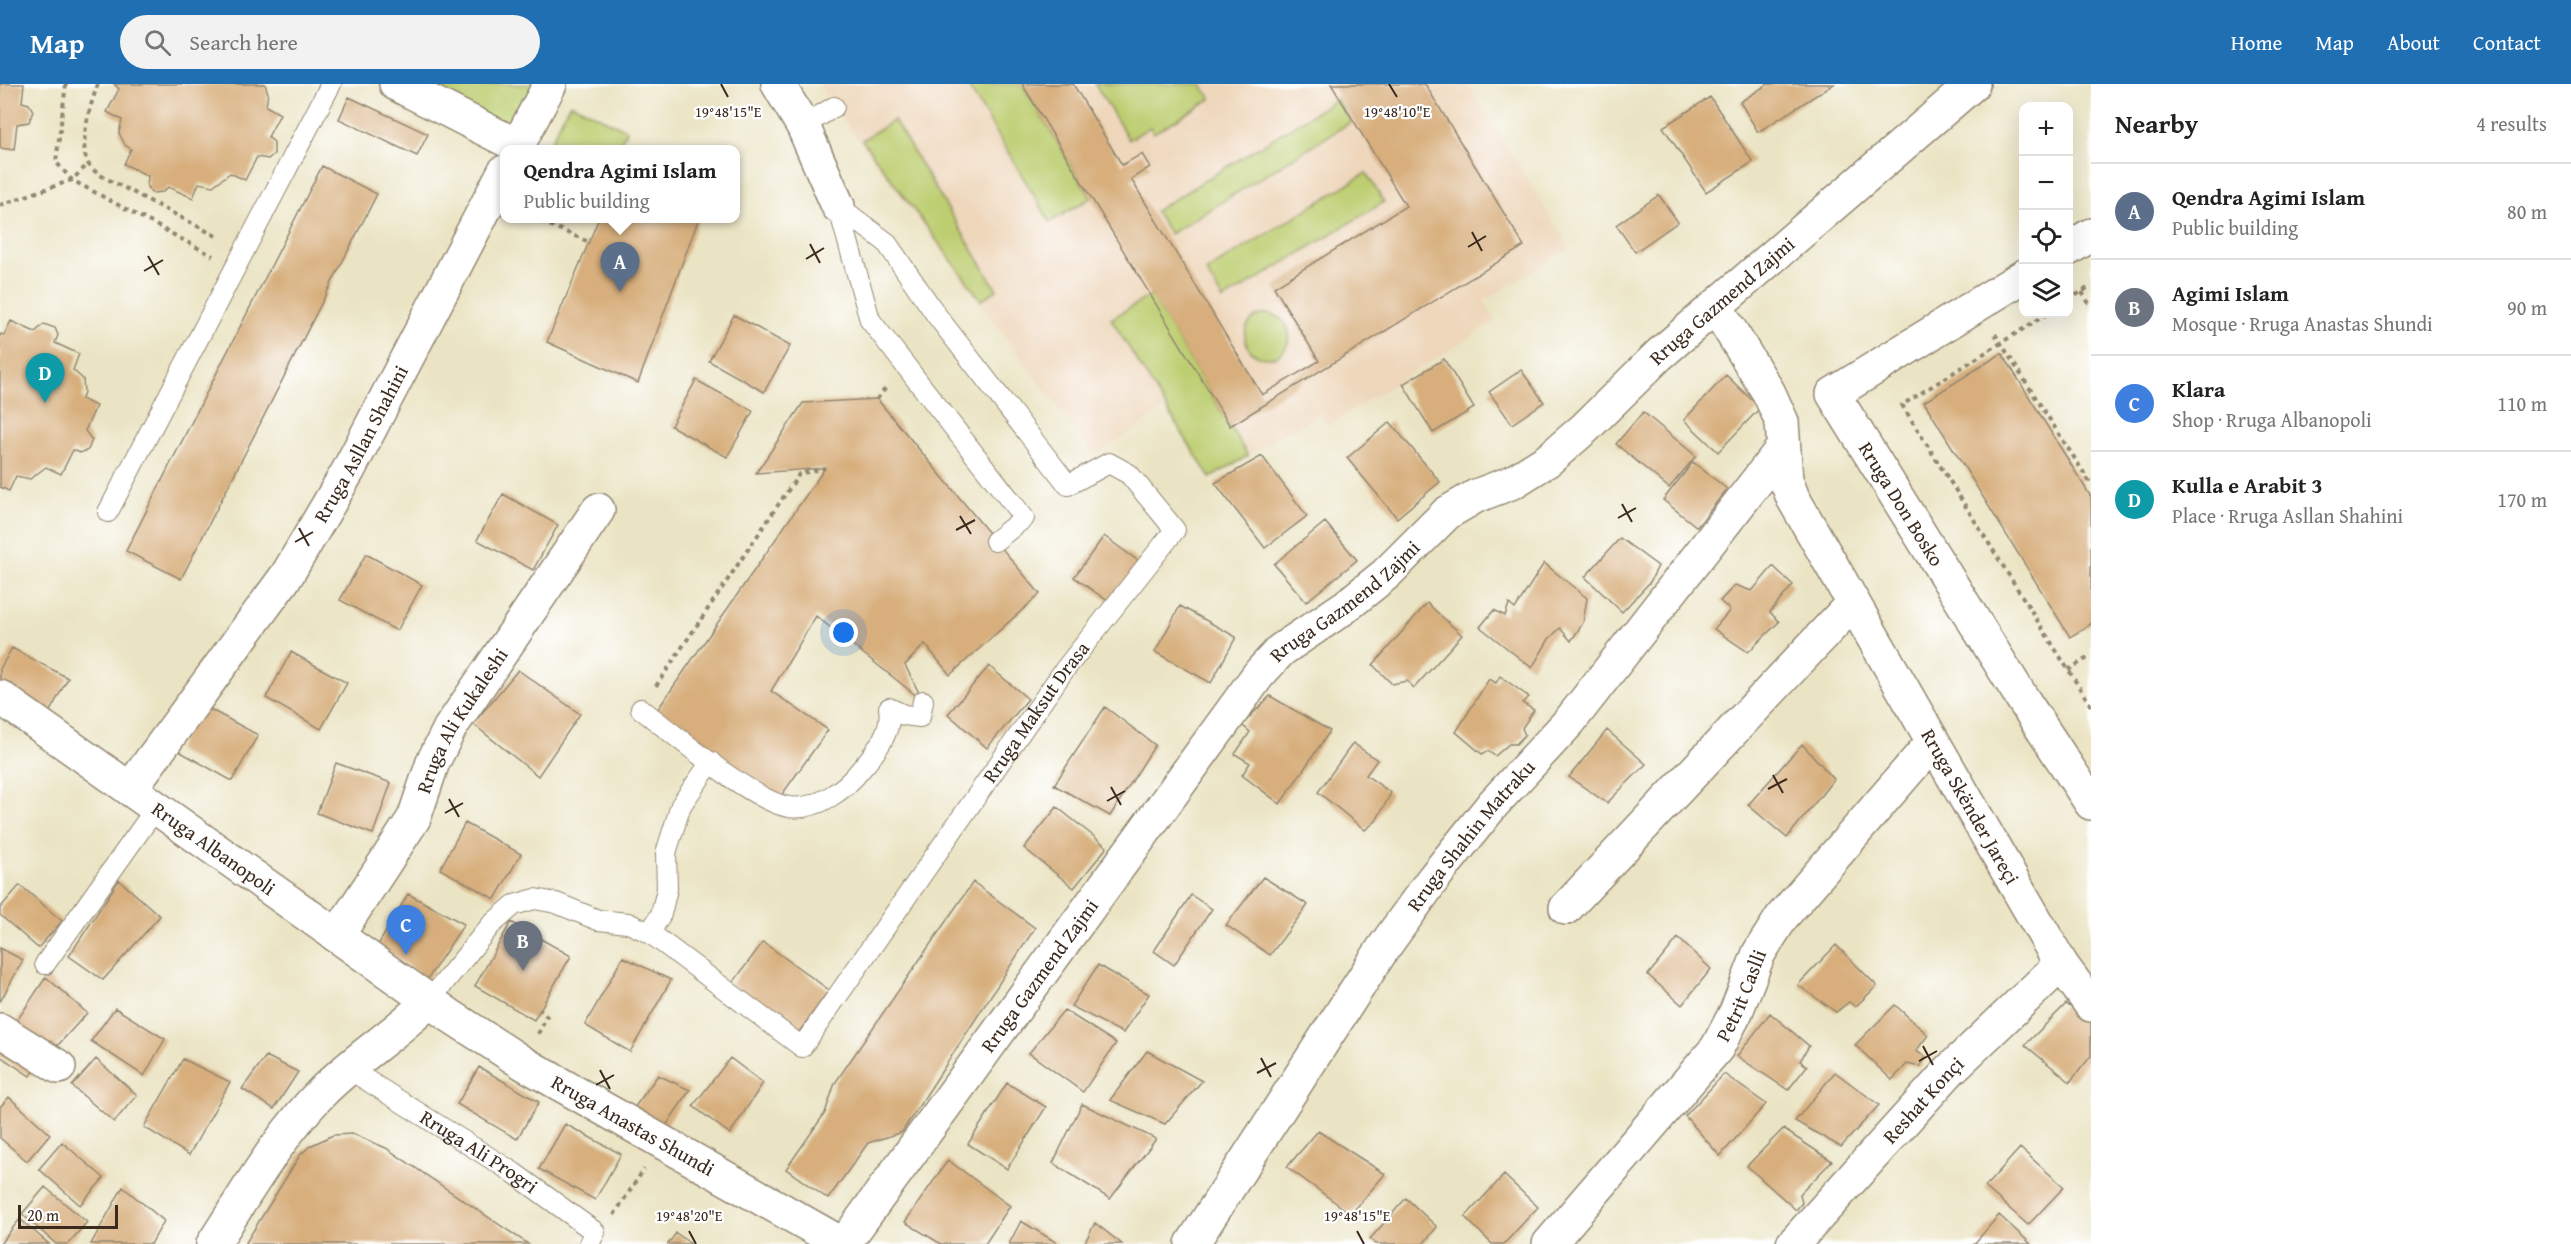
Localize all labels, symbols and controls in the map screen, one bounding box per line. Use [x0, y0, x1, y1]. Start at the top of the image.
search box [120, 15, 540, 69]
text: Map [30, 22, 84, 63]
icon: search [141, 26, 174, 59]
text: Search here [189, 26, 298, 58]
text: Home [2231, 27, 2282, 58]
text: Map [2315, 27, 2354, 58]
text: About [2387, 27, 2440, 58]
text: Contact [2473, 27, 2541, 58]
text: 19°48'15"E [695, 101, 762, 122]
text: 19°48'10"E [1364, 101, 1431, 122]
map controls [2019, 102, 2073, 318]
button: + [2019, 102, 2073, 156]
text: Nearby [2115, 104, 2198, 143]
text: 4 results [2476, 109, 2547, 138]
popup [500, 145, 740, 223]
text: Qendra Agimi Islam [523, 154, 717, 186]
button: − [2019, 156, 2073, 210]
text: Qendra Agimi Islam [2172, 181, 2365, 213]
text: Public building [523, 186, 650, 215]
text: A [2128, 197, 2141, 226]
text: 80 m [2507, 197, 2547, 226]
button: locate [2019, 210, 2073, 264]
text: Public building [2172, 213, 2298, 242]
street label: Rruga Gazmend Zajmi [1642, 229, 1801, 371]
pin: A [600, 242, 640, 292]
button: layers [2019, 264, 2073, 318]
text: Agimi Islam [2172, 277, 2289, 309]
text: B [2128, 293, 2141, 322]
text: 90 m [2507, 293, 2547, 322]
text: Mosque · Rruga Anastas Shundi [2172, 309, 2433, 338]
pin: D [26, 354, 64, 403]
street label: Rruga Asllan Shahini [306, 360, 415, 528]
text: Klara [2172, 373, 2225, 405]
text: C [2129, 389, 2140, 418]
text: 110 m [2497, 389, 2547, 418]
text: Shop · Rruga Albanopoli [2172, 405, 2372, 434]
street label: Rruga Don Bosko [1852, 436, 1952, 572]
text: Kulla e Arabit 3 [2172, 469, 2323, 501]
text: D [2128, 485, 2141, 514]
text: 170 m [2497, 485, 2547, 514]
text: Place · Rruga Asllan Shahini [2172, 501, 2403, 530]
street label: Rruga Gazmend Zajmi [1262, 533, 1426, 668]
your location [829, 618, 858, 647]
street label: Rruga Maksut Drasa [975, 634, 1096, 788]
street label: Rruga Ali Kukaleshi [408, 641, 515, 797]
street label: Rruga Skënder Jareçi [1915, 723, 2027, 890]
street label: Rruga Shahin Matraku [1399, 753, 1541, 917]
street label: Rruga Albanopoli [146, 794, 282, 902]
street label: Rruga Gazmend Zajmi [973, 892, 1105, 1058]
pin: C [386, 906, 426, 955]
pin: B [504, 922, 542, 971]
street label: Petrit Caslli [1708, 945, 1773, 1047]
street label: Reshat Konçi [1875, 1049, 1970, 1150]
street label: Rruga Anastas Shundi [546, 1067, 721, 1183]
street label: Rruga Ali Progri [415, 1102, 545, 1200]
scale bar [18, 1202, 118, 1230]
text: 20 m [27, 1203, 59, 1227]
text: 19°48'20"E [656, 1205, 723, 1226]
text: 19°48'15"E [1324, 1205, 1391, 1226]

